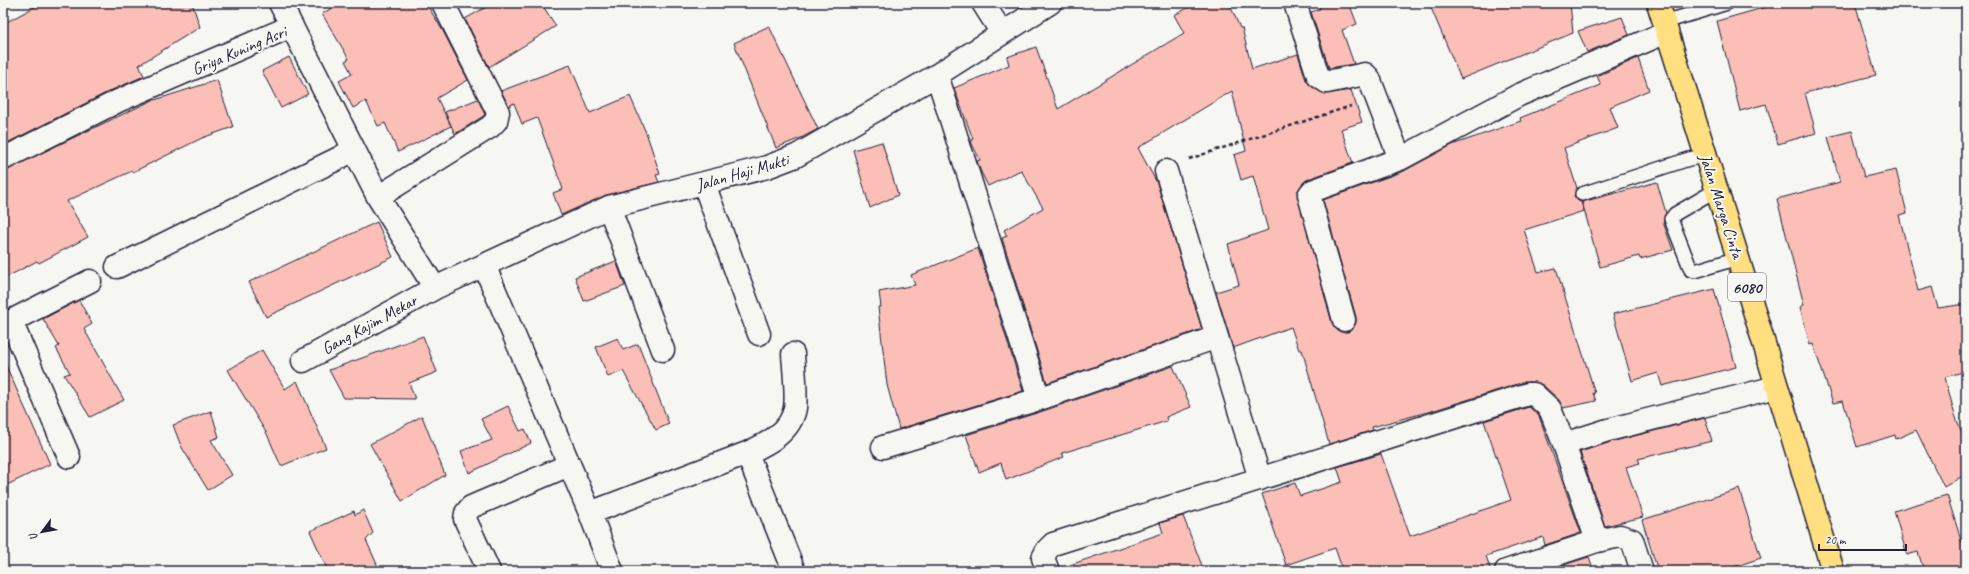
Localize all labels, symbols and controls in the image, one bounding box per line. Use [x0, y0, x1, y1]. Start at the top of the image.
street label: Griya Kuning Asri [189, 20, 291, 80]
street label: Jalan Haji Mukti [693, 149, 793, 196]
street label: Jalan Marga Cinta [1694, 150, 1749, 263]
road number: 6080 [1728, 273, 1766, 301]
street label: Gang Kajim Mekar [318, 289, 422, 359]
north arrow [22, 512, 62, 552]
scale bar [1819, 526, 1906, 552]
text: U [25, 529, 41, 543]
text: 20 m [1825, 532, 1847, 548]

